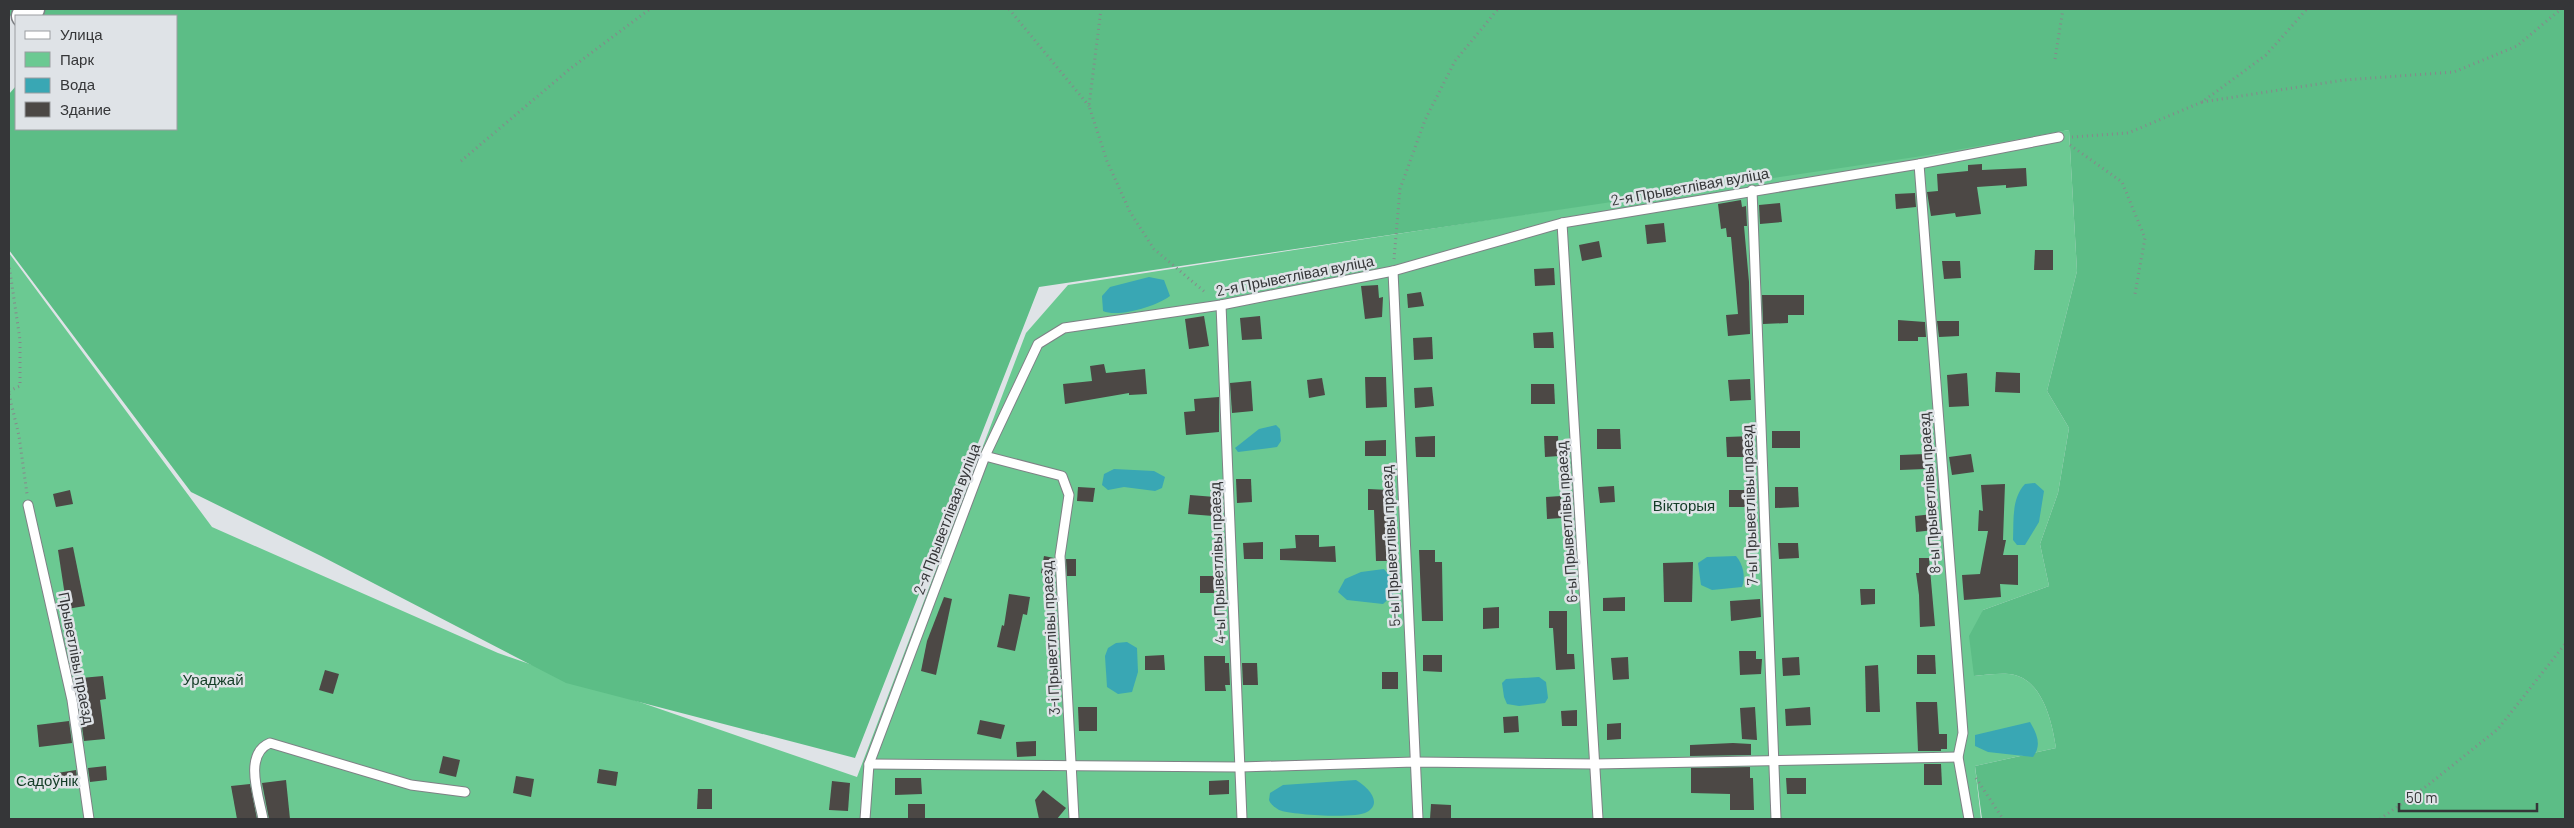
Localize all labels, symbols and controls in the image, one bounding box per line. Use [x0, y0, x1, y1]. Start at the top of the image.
legend [15, 15, 178, 130]
text: Улица [60, 25, 103, 43]
text: Парк [60, 50, 94, 68]
text: Вода [60, 75, 96, 93]
text: Здание [60, 100, 111, 118]
street label: 2-я Прыветлівая вуліца [1609, 163, 1771, 209]
street label: 2-я Прыветлівая вуліца [1214, 251, 1376, 299]
street label: 8-ы Прыветлівы праезд [1914, 412, 1944, 574]
street label: 7-ы Прыветлівы праезд [1737, 424, 1761, 586]
street label: 2-я Прыветлівая вуліца [909, 440, 983, 597]
street label: 6-ы Прыветлівы праезд [1551, 441, 1581, 603]
street label: 5-ы Прыветлівы праезд [1377, 465, 1403, 627]
street label: 4-ы Прыветлівы праезд [1205, 482, 1229, 644]
park label: Вікторыя [1653, 496, 1715, 514]
street label: 3-і Прыветлівы праезд [1037, 560, 1063, 715]
street label: Прыветлівы праезд [55, 590, 99, 726]
park label: Ураджай [182, 670, 244, 688]
park label: Садоўнік [16, 771, 78, 789]
scale bar [2399, 780, 2536, 812]
text: 50 m [2406, 788, 2438, 806]

